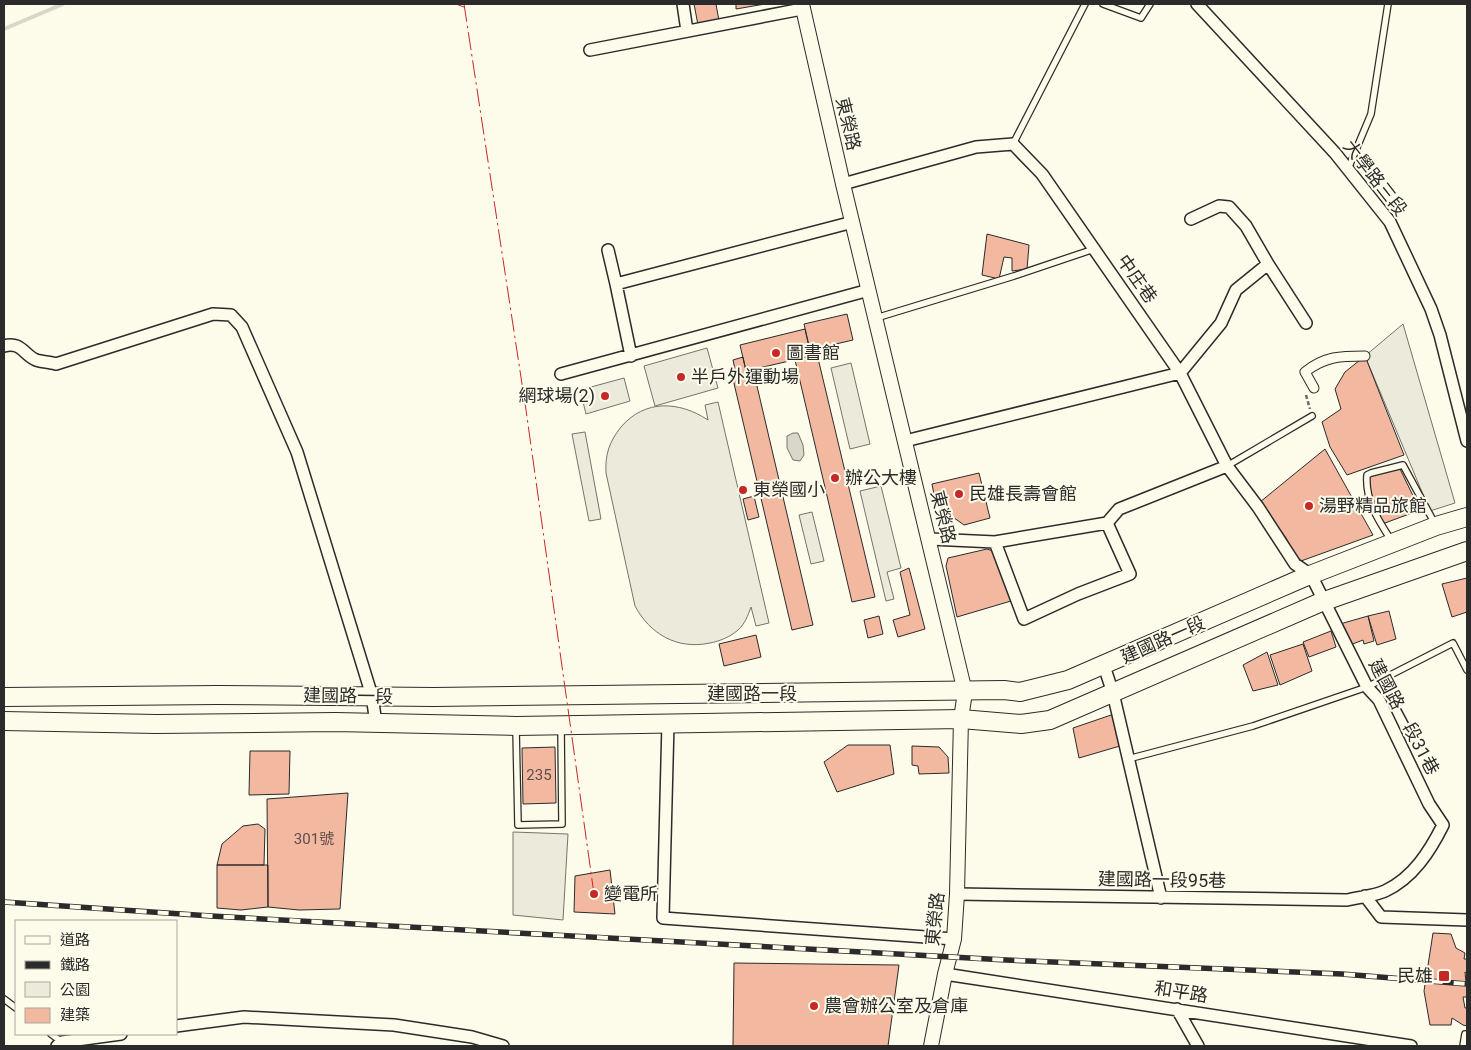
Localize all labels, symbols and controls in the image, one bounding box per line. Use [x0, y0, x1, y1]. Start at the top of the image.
street label: 東榮路 [832, 95, 865, 153]
street label: 大學路三段 [1339, 136, 1411, 220]
street label: 中庄巷 [1113, 251, 1161, 307]
place label: 圖書館 [786, 342, 840, 363]
marker: 圖書館 [770, 347, 782, 359]
place label: 半戶外運動場 [691, 366, 799, 387]
marker: 半戶外運動場 [675, 371, 687, 383]
place label: 網球場(2) [518, 385, 595, 407]
marker: 網球場(2) [599, 390, 611, 402]
place label: 辦公大樓 [845, 467, 917, 488]
marker: 辦公大樓 [829, 472, 841, 484]
place label: 東榮國小 [753, 479, 825, 500]
place label: 民雄長壽會館 [969, 483, 1077, 504]
marker: 東榮國小 [737, 484, 749, 496]
street label: 東榮路 [927, 488, 960, 546]
marker: 民雄長壽會館 [953, 488, 965, 500]
place label: 湯野精品旅館 [1319, 495, 1427, 516]
marker: 湯野精品旅館 [1303, 500, 1315, 512]
street label: 建國路一段 [1117, 612, 1208, 667]
street label: 建國路一段31巷 [1365, 655, 1444, 778]
street label: 建國路一段 [707, 683, 797, 704]
street label: 建國路一段 [303, 684, 393, 707]
house number: 235 [526, 766, 552, 784]
house number: 301號 [294, 830, 334, 848]
street label: 建國路一段95巷 [1098, 868, 1226, 891]
place label: 變電所 [604, 883, 658, 904]
marker: 變電所 [588, 888, 600, 900]
street label: 東榮路 [921, 891, 948, 947]
legend [15, 920, 178, 1035]
text: 道路 [60, 931, 90, 949]
text: 鐵路 [60, 956, 90, 974]
place label: 民雄 [1397, 965, 1433, 986]
marker: 民雄 [1437, 969, 1451, 983]
street label: 和平路 [1153, 977, 1209, 1006]
text: 公園 [60, 981, 90, 999]
place label: 農會辦公室及倉庫 [824, 995, 968, 1016]
marker: 農會辦公室及倉庫 [808, 1000, 820, 1012]
text: 建築 [60, 1006, 90, 1024]

